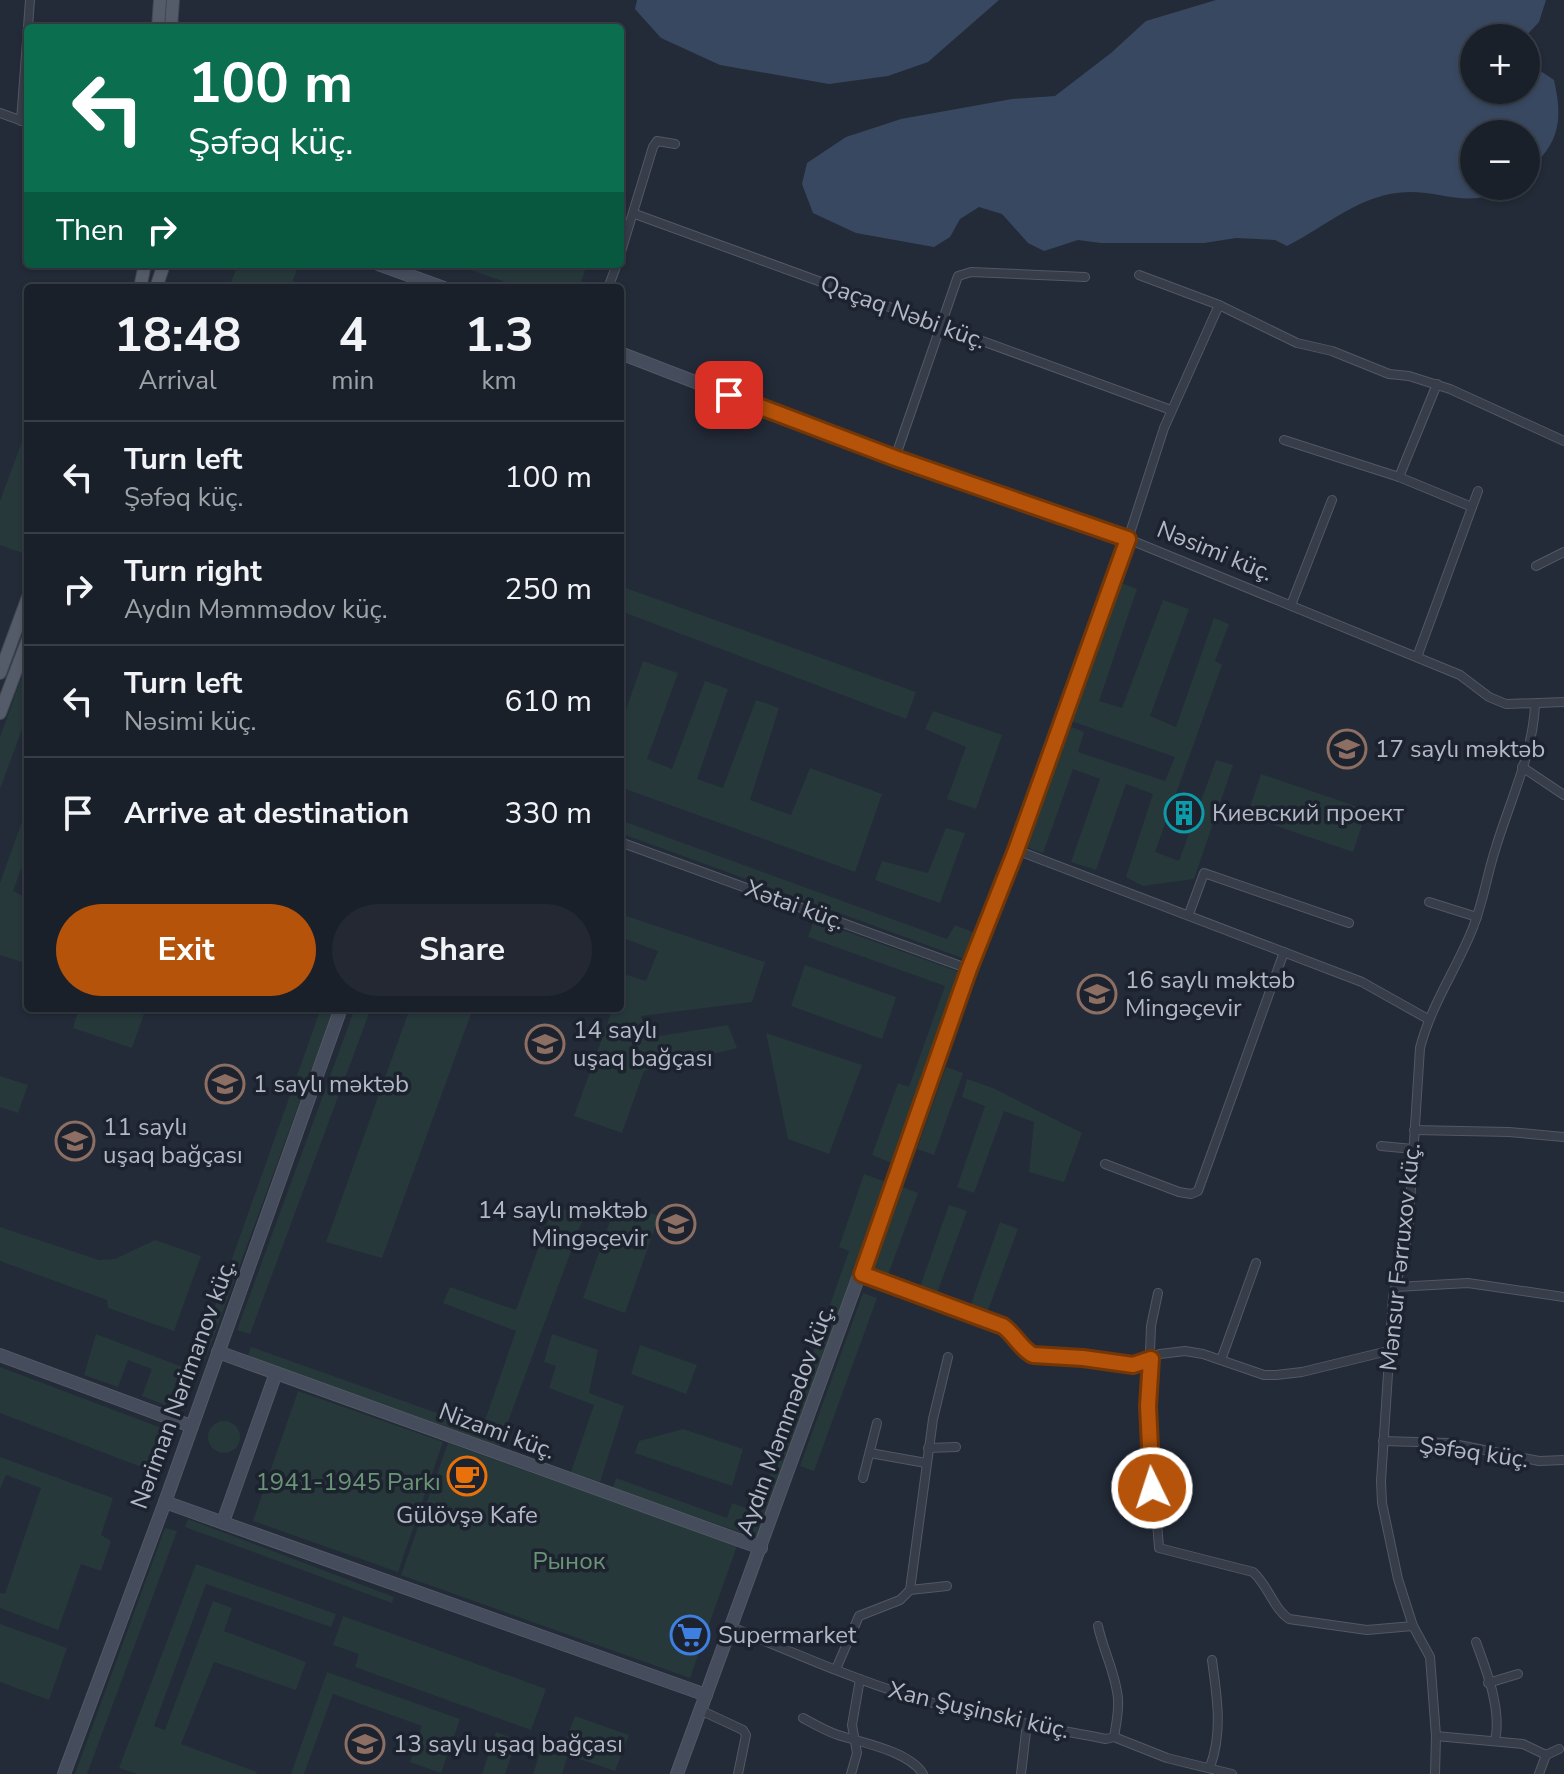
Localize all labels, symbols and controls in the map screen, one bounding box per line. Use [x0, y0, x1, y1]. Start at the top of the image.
map controls [1460, 24, 1540, 200]
button: + [1460, 24, 1540, 104]
text: 100 m [188, 45, 353, 122]
icon: left [56, 56, 160, 160]
text: Şəfəq küç. [188, 118, 353, 167]
button: − [1460, 120, 1540, 200]
icon: right [140, 208, 184, 252]
text: Then [56, 210, 124, 251]
street label: Qaçaq Nəbi küç. [816, 267, 990, 357]
text: 18:48 [114, 302, 241, 368]
text: 4 [338, 302, 367, 368]
text: 1.3 [464, 302, 534, 368]
pin [695, 361, 763, 429]
text: Arrival [139, 363, 217, 398]
text: min [331, 363, 374, 398]
text: km [482, 363, 517, 398]
icon: arrive [707, 373, 751, 417]
text: Turn left [124, 439, 242, 480]
icon: left [56, 455, 100, 499]
text: 100 m [505, 457, 592, 498]
text: Şəfəq küç. [124, 480, 243, 515]
street label: Nəsimi küç. [1152, 513, 1278, 589]
text: Turn right [124, 551, 262, 592]
icon: right [56, 567, 100, 611]
text: 250 m [505, 569, 592, 610]
text: Aydın Məmmədov küç. [124, 592, 388, 627]
text: Turn left [124, 663, 242, 704]
icon: left [56, 679, 100, 723]
text: 610 m [505, 681, 592, 722]
text: Nəsimi küç. [124, 704, 256, 739]
school or university icon: 17 saylı məktəb [1326, 728, 1368, 770]
place label: 17 saylı məktəb [1375, 733, 1545, 765]
icon: arrive [56, 791, 100, 835]
building icon: Киевский проект [1163, 792, 1205, 834]
text: Arrive at destination [124, 793, 409, 834]
text: 330 m [505, 793, 592, 834]
place label: Киевский проект [1212, 797, 1404, 829]
street label: Xətai küç. [741, 872, 849, 938]
button: Exit [56, 904, 316, 996]
button: Share [332, 904, 592, 996]
place label: 16 saylı məktəb Mingəçevir [1125, 964, 1295, 1024]
school or university icon: 16 saylı məktəb Mingəçevir [1076, 973, 1118, 1015]
place label: 14 saylı uşaq bağçası [573, 1014, 713, 1074]
school or university icon: 14 saylı uşaq bağçası [524, 1023, 566, 1065]
school or university icon: 1 saylı məktəb [204, 1063, 246, 1105]
place label: 1 saylı məktəb [253, 1068, 409, 1100]
place label: 11 saylı uşaq bağçası [103, 1111, 243, 1171]
school or university icon: 11 saylı uşaq bağçası [54, 1120, 96, 1162]
street label: Mənsur Fərruxov küç. [1372, 1141, 1428, 1373]
place label: 14 saylı məktəb Mingəçevir [478, 1194, 648, 1254]
school or university icon: 14 saylı məktəb Mingəçevir [655, 1203, 697, 1245]
street label: Nəriman Nərimanov küç. [123, 1255, 243, 1513]
street label: Aydın Məmmədov küç. [728, 1300, 842, 1540]
street label: Nizami küç. [434, 1395, 560, 1467]
street label: Şəfəq küç. [1417, 1428, 1531, 1476]
position arrow [1110, 1446, 1194, 1530]
cafe icon: Gülövşə Kafe [446, 1455, 488, 1497]
park label: 1941-1945 Parkı [255, 1466, 441, 1498]
place label: Gülövşə Kafe [396, 1499, 538, 1531]
park label: Рынок [533, 1545, 606, 1577]
supermarket icon: Supermarket [669, 1614, 711, 1656]
place label: Supermarket [718, 1619, 857, 1651]
street label: Xan Şuşinski küç. [885, 1674, 1073, 1746]
school or university icon: 13 saylı uşaq bağçası [344, 1723, 386, 1765]
place label: 13 saylı uşaq bağçası [393, 1728, 623, 1760]

